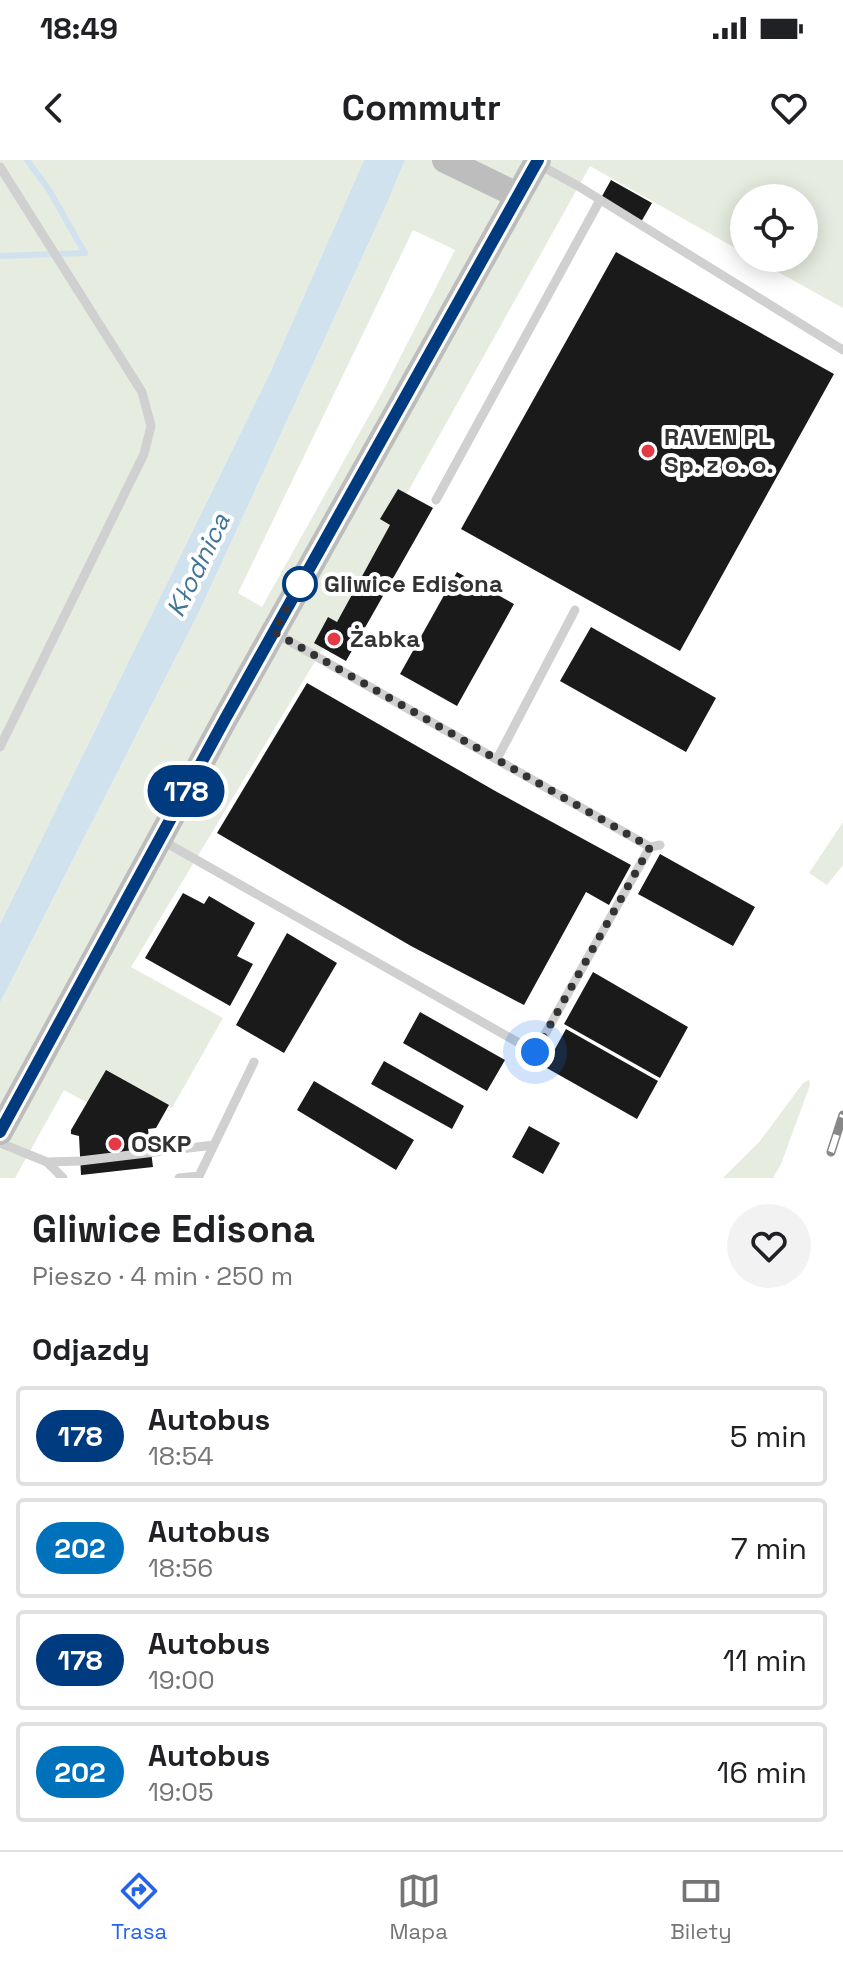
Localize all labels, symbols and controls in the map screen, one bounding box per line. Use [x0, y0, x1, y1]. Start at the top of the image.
text: 18:49 [40, 9, 118, 48]
text: Commutr [342, 85, 501, 131]
icon: back [32, 86, 76, 130]
icon: heart [767, 86, 811, 130]
map controls [730, 184, 818, 272]
button: locate [730, 184, 818, 272]
place label: RAVEN PL Sp. z o. o. [664, 421, 774, 480]
marker: RAVEN PL Sp. z o. o. [639, 442, 657, 460]
water label: Kłodnica [158, 507, 238, 622]
marker: Gliwice Edisona [283, 567, 317, 601]
place label: Gliwice Edisona [324, 568, 503, 599]
place label: Żabka [350, 623, 420, 654]
marker: Żabka [325, 630, 343, 648]
line badge: 178 [140, 765, 232, 817]
text: 178 [164, 773, 208, 809]
your location [515, 1032, 555, 1072]
place label: OSKP [131, 1128, 191, 1159]
marker: OSKP [106, 1135, 124, 1153]
button: heart [727, 1204, 811, 1288]
text: Gliwice Edisona [32, 1205, 315, 1253]
text: Pieszo · 4 min · 250 m [32, 1259, 293, 1293]
text: Odjazdy [32, 1330, 150, 1369]
text: Autobus [148, 1400, 270, 1439]
text: 5 min [730, 1417, 807, 1456]
text: 178 [58, 1418, 102, 1454]
text: 18:54 [148, 1439, 213, 1473]
text: Autobus [148, 1512, 270, 1551]
text: 7 min [731, 1529, 807, 1568]
text: 202 [54, 1530, 106, 1566]
text: 18:56 [148, 1551, 213, 1585]
text: Autobus [148, 1624, 270, 1663]
text: 11 min [723, 1641, 807, 1680]
text: 178 [58, 1642, 102, 1678]
text: 19:00 [148, 1663, 215, 1697]
text: Autobus [148, 1736, 270, 1775]
text: 16 min [717, 1753, 807, 1792]
text: 202 [54, 1754, 106, 1790]
text: 19:05 [148, 1775, 214, 1809]
tab: Trasa [111, 1869, 167, 1945]
tab: Mapa [389, 1869, 448, 1945]
tab: Bilety [670, 1869, 732, 1945]

